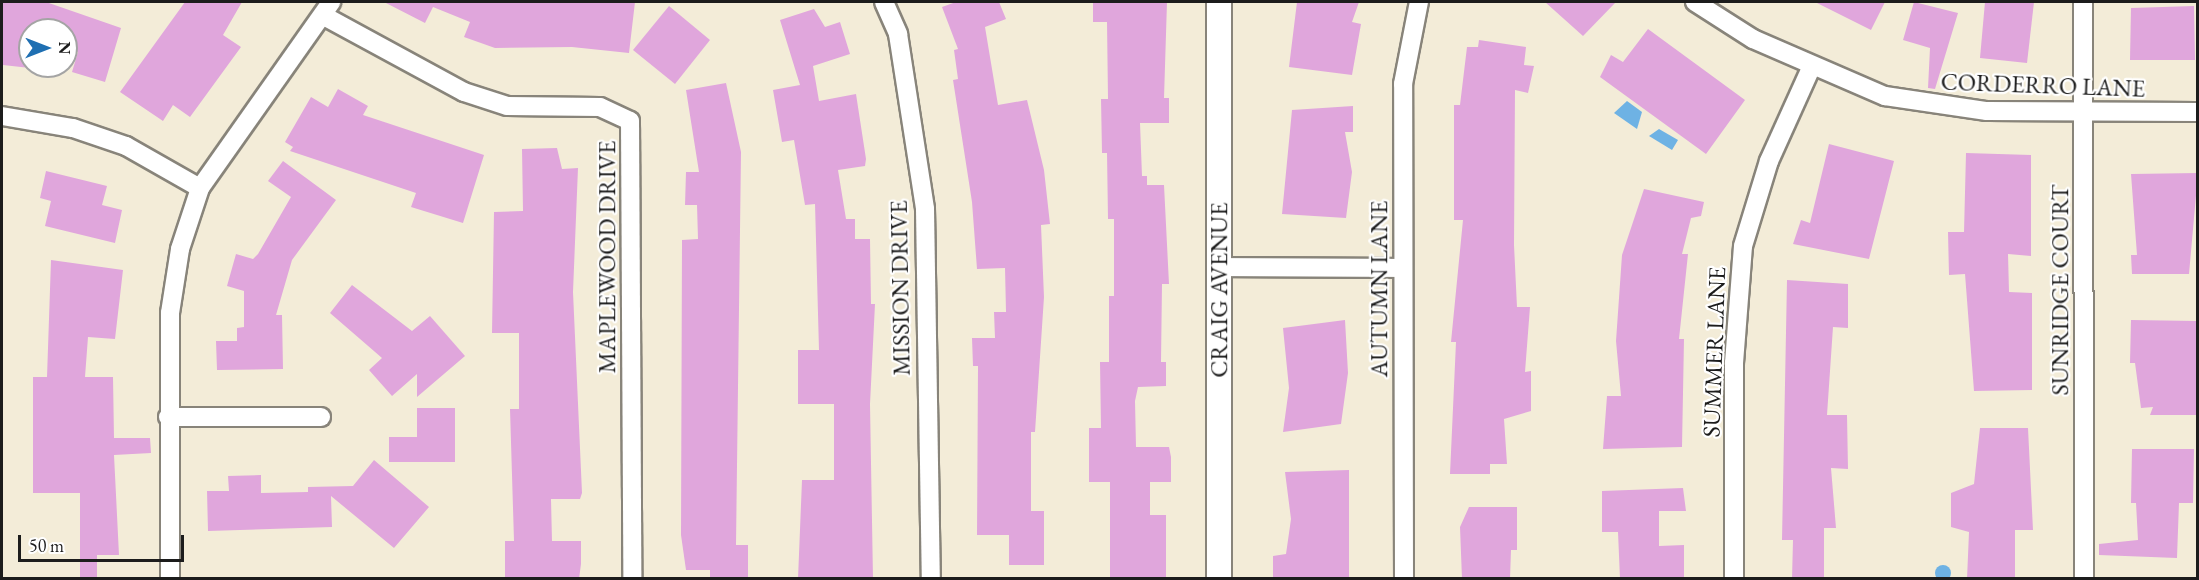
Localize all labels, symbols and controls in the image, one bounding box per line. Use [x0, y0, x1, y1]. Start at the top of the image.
north arrow [18, 18, 78, 78]
text: N [54, 42, 75, 54]
street label: CORDERRO LANE [1940, 67, 2146, 103]
street label: MAPLEWOOD DRIVE [593, 141, 621, 373]
street label: SUNRIDGE COURT [2046, 185, 2074, 395]
street label: MISSION DRIVE [884, 200, 916, 376]
street label: AUTUMN LANE [1365, 201, 1393, 377]
street label: CRAIG AVENUE [1205, 202, 1233, 378]
street label: SUMMER LANE [1697, 266, 1731, 438]
scale bar [21, 523, 188, 561]
text: 50 m [29, 534, 64, 557]

